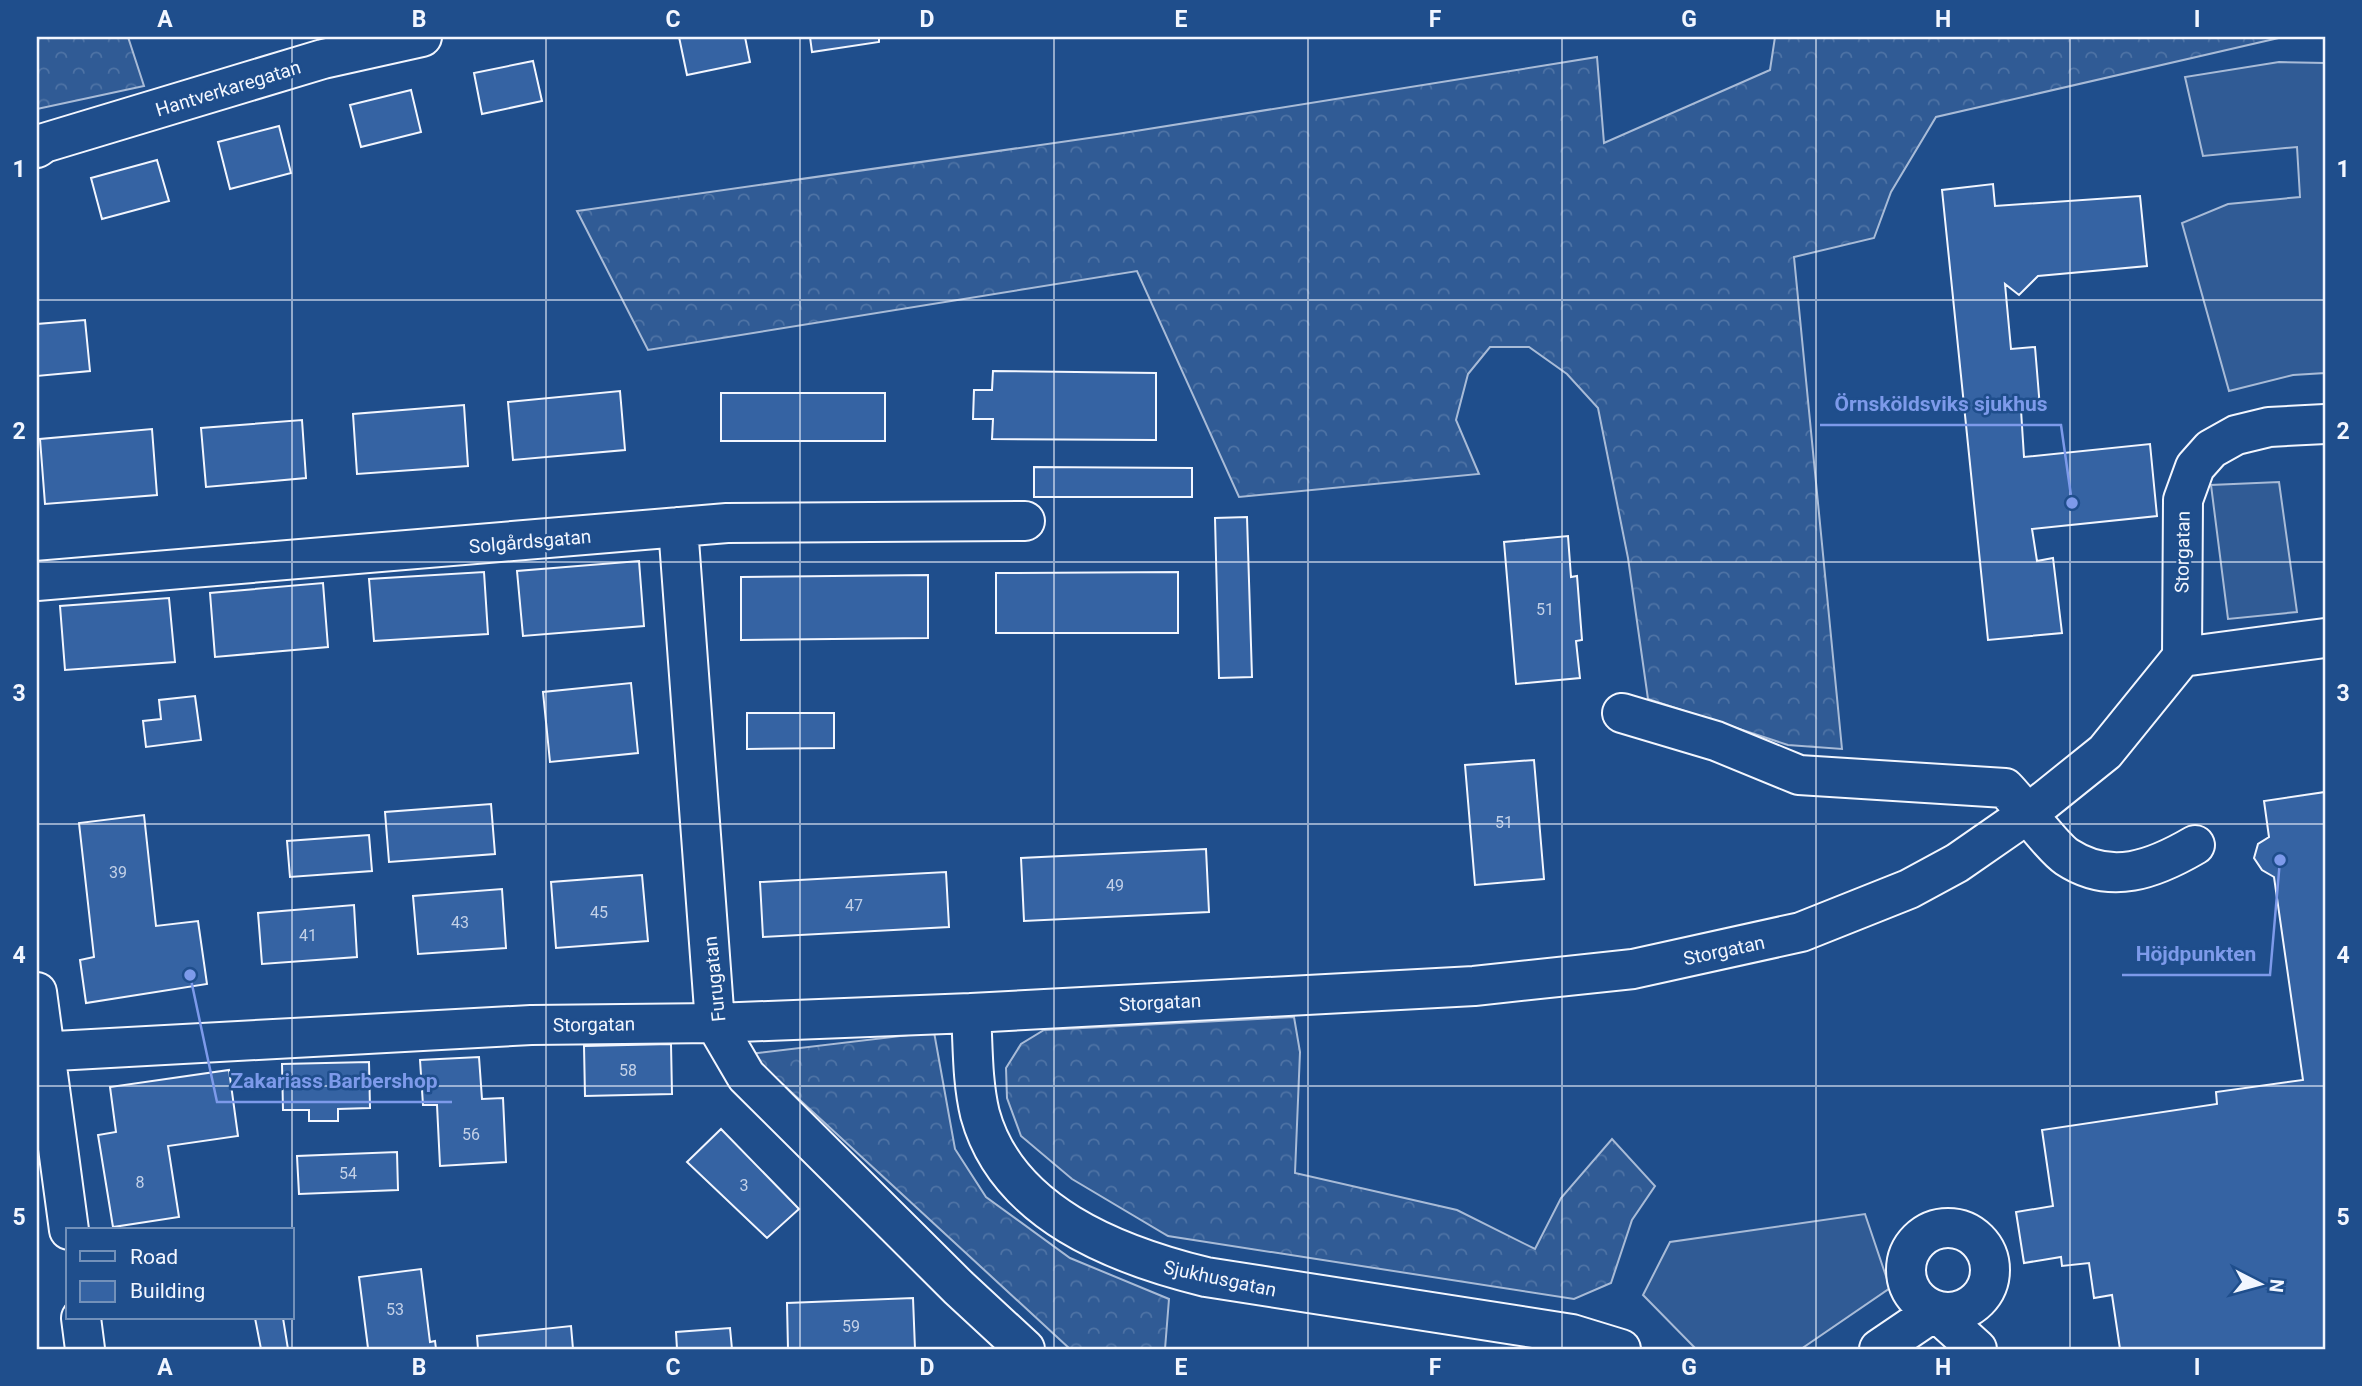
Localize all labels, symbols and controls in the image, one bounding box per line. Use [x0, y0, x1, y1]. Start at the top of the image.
text: A [157, 6, 173, 33]
text: B [412, 6, 426, 33]
text: C [665, 6, 681, 33]
text: D [920, 6, 934, 33]
text: E [1175, 6, 1188, 33]
text: F [1429, 6, 1442, 33]
text: G [1681, 6, 1697, 33]
text: H [1935, 6, 1951, 33]
text: I [2194, 6, 2200, 33]
street label: Hantverkaregatan [153, 55, 303, 121]
text: 1 [12, 156, 26, 183]
text: 1 [2336, 156, 2350, 183]
callout: Örnsköldsviks sjukhus [1820, 383, 2061, 425]
text: Örnsköldsviks sjukhus [1835, 392, 2048, 416]
text: 2 [12, 418, 26, 445]
text: 2 [2336, 418, 2350, 445]
street label: Storgatan [2170, 511, 2195, 593]
street label: Solgårdsgatan [468, 525, 592, 558]
house number: 51 [1536, 600, 1554, 619]
text: 3 [12, 680, 26, 707]
text: 3 [2336, 680, 2350, 707]
house number: 51 [1495, 813, 1513, 832]
house number: 39 [109, 863, 127, 882]
house number: 49 [1106, 876, 1124, 895]
house number: 47 [845, 896, 863, 915]
house number: 45 [590, 903, 608, 922]
house number: 43 [451, 913, 469, 932]
house number: 41 [299, 926, 317, 945]
street label: Storgatan [1681, 931, 1767, 970]
callout: Höjdpunkten [2122, 933, 2270, 975]
street label: Furugatan [699, 935, 730, 1023]
text: 4 [12, 942, 26, 969]
text: Höjdpunkten [2136, 942, 2256, 966]
text: 4 [2336, 942, 2350, 969]
street label: Storgatan [1118, 989, 1202, 1016]
street label: Storgatan [553, 1012, 635, 1037]
callout: Zakariass Barbershop [217, 1060, 452, 1102]
house number: 58 [619, 1061, 637, 1080]
text: Zakariass Barbershop [230, 1069, 438, 1093]
house number: 56 [462, 1125, 480, 1144]
house number: 54 [339, 1164, 357, 1183]
house number: 8 [136, 1173, 145, 1192]
house number: 3 [740, 1176, 749, 1195]
text: 5 [12, 1204, 26, 1231]
text: 5 [2336, 1204, 2350, 1231]
legend [66, 1228, 294, 1320]
text: Road [130, 1245, 178, 1269]
north arrow [2226, 1250, 2296, 1320]
street label: Sjukhusgatan [1161, 1255, 1278, 1302]
text: N [2264, 1278, 2289, 1294]
text: Building [130, 1279, 205, 1303]
house number: 53 [386, 1300, 404, 1319]
house number: 59 [842, 1317, 860, 1336]
text: A [157, 1354, 173, 1381]
text: B [412, 1354, 426, 1381]
text: C [665, 1354, 681, 1381]
text: D [920, 1354, 934, 1381]
text: E [1175, 1354, 1188, 1381]
text: F [1429, 1354, 1442, 1381]
text: G [1681, 1354, 1697, 1381]
text: H [1935, 1354, 1951, 1381]
text: I [2194, 1354, 2200, 1381]

